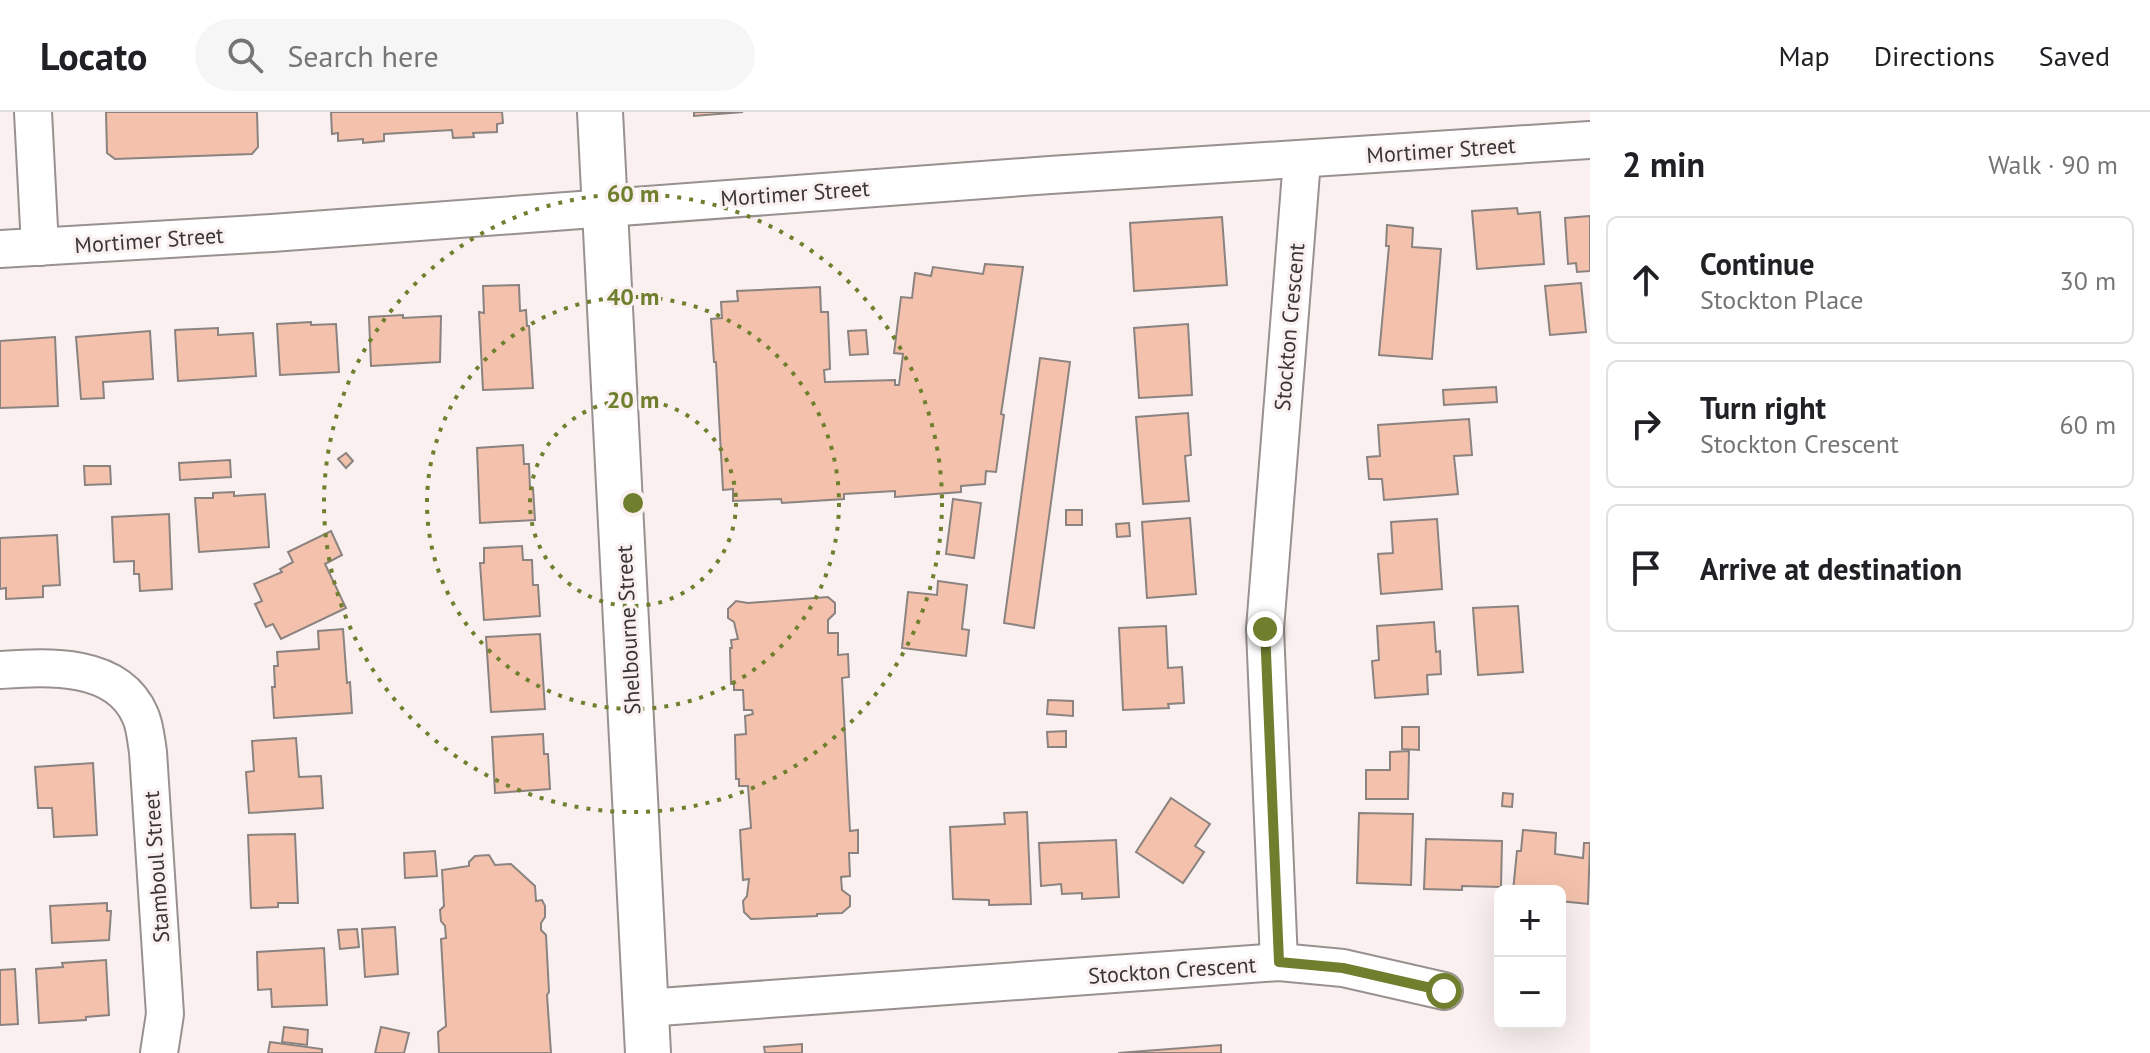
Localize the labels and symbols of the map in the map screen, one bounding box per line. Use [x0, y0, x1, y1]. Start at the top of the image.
street label: Mortimer Street [1366, 131, 1517, 169]
street label: Mortimer Street [720, 174, 871, 212]
text: 60 m [607, 178, 659, 209]
street label: Mortimer Street [74, 221, 225, 259]
street label: Stockton Crescent [1268, 241, 1310, 412]
text: 40 m [607, 281, 659, 312]
text: 20 m [607, 384, 659, 415]
centre of rings [619, 489, 647, 517]
street label: Shelbourne Street [610, 544, 646, 715]
route end [1247, 611, 1283, 647]
street label: Stamboul Street [137, 790, 175, 944]
street label: Stockton Crescent [1087, 950, 1257, 990]
route start [1426, 973, 1462, 1009]

